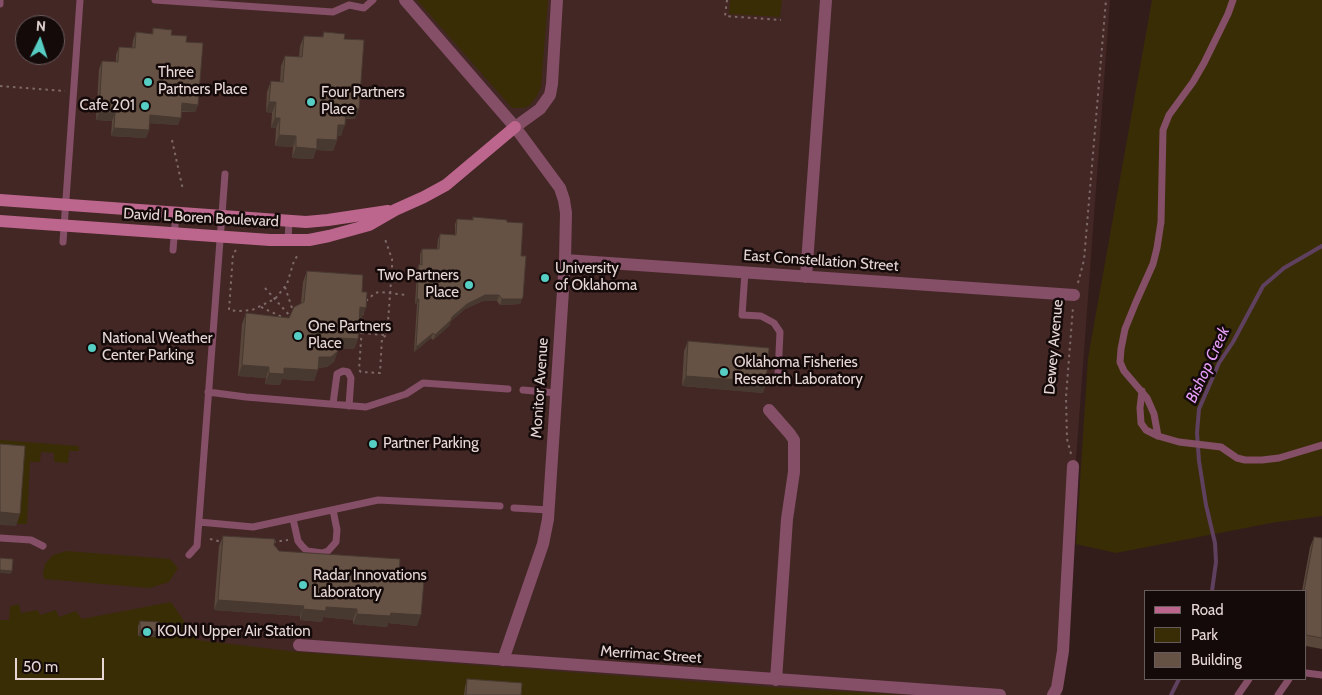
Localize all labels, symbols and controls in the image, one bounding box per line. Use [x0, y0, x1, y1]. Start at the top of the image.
north arrow [15, 15, 65, 65]
text: N [35, 17, 47, 35]
place label: Three Partners Place [158, 64, 247, 99]
marker: Three Partners Place [142, 76, 154, 88]
place label: Four Partners Place [321, 84, 405, 119]
marker: Four Partners Place [305, 96, 317, 108]
place label: Cafe 201 [80, 97, 135, 115]
marker: Cafe 201 [139, 100, 151, 112]
street label: David L Boren Boulevard [123, 205, 279, 231]
street label: East Constellation Street [743, 247, 899, 275]
place label: University of Oklahoma [555, 260, 637, 295]
place label: Two Partners Place [377, 267, 459, 302]
marker: University of Oklahoma [539, 272, 551, 284]
marker: Two Partners Place [463, 279, 475, 291]
street label: Dewey Avenue [1041, 299, 1067, 395]
place label: One Partners Place [308, 318, 391, 353]
water label: Bishop Creek [1182, 324, 1234, 406]
place label: National Weather Center Parking [102, 330, 212, 365]
marker: One Partners Place [292, 330, 304, 342]
street label: Monitor Avenue [528, 337, 552, 439]
marker: National Weather Center Parking [86, 342, 98, 354]
place label: Oklahoma Fisheries Research Laboratory [734, 354, 863, 389]
marker: Oklahoma Fisheries Research Laboratory [718, 366, 730, 378]
place label: Partner Parking [383, 435, 479, 453]
marker: Partner Parking [367, 438, 379, 450]
place label: Radar Innovations Laboratory [313, 567, 427, 602]
marker: Radar Innovations Laboratory [297, 579, 309, 591]
legend [1144, 590, 1307, 680]
text: Road [1191, 601, 1224, 619]
place label: KOUN Upper Air Station [157, 623, 311, 641]
marker: KOUN Upper Air Station [141, 626, 153, 638]
text: Park [1191, 626, 1218, 644]
street label: Merrimac Street [600, 642, 702, 668]
scale bar [18, 648, 106, 680]
text: Building [1191, 651, 1242, 669]
text: 50 m [23, 658, 58, 676]

